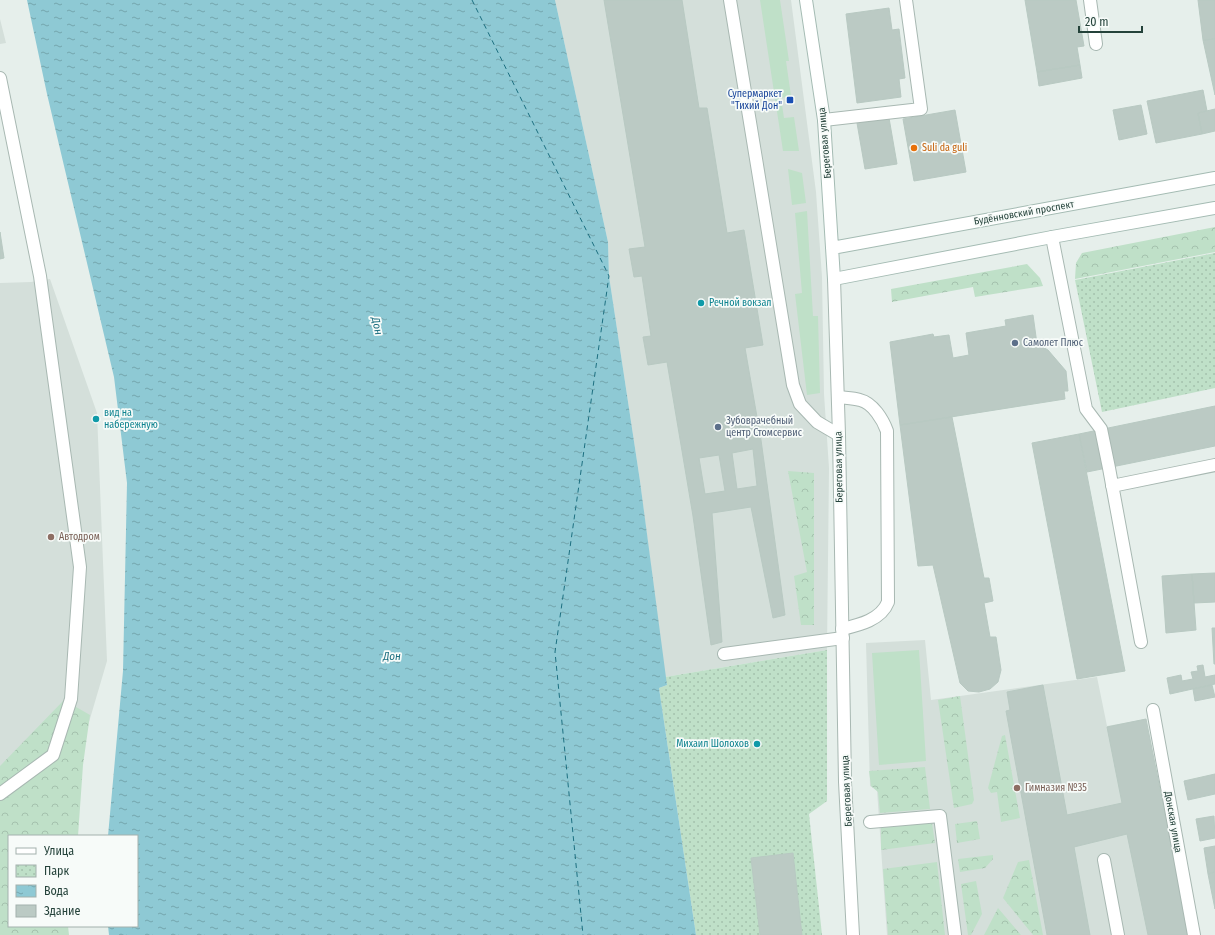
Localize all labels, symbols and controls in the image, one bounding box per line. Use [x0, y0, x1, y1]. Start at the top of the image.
scale bar [1079, 8, 1142, 34]
text: 20 m [1085, 15, 1109, 29]
place label: Супермаркет "Тихий Дон" [728, 88, 783, 112]
marker: Супермаркет "Тихий Дон" [785, 95, 795, 105]
street label: Береговая улица [816, 107, 834, 179]
place label: Suli da guli [922, 142, 967, 154]
marker: Suli da guli [909, 143, 919, 153]
street label: Будённовский проспект [973, 198, 1076, 228]
place label: Речной вокзал [709, 297, 771, 309]
marker: Речной вокзал [696, 298, 706, 308]
water label: Дон [369, 315, 385, 336]
place label: Самолет Плюс [1023, 337, 1084, 349]
marker: Самолет Плюс [1010, 338, 1020, 348]
place label: вид на набережную [104, 407, 158, 431]
marker: вид на набережную [91, 414, 101, 424]
place label: Зубоврачебный центр Стомсервис [726, 415, 803, 439]
marker: Зубоврачебный центр Стомсервис [713, 422, 723, 432]
street label: Береговая улица [832, 431, 846, 503]
place label: Автодром [59, 531, 100, 543]
marker: Автодром [46, 532, 56, 542]
water label: Дон [382, 650, 401, 663]
place label: Михаил Шолохов [676, 738, 749, 750]
marker: Михаил Шолохов [752, 739, 762, 749]
street label: Береговая улица [839, 755, 855, 827]
place label: Гимназия №35 [1025, 782, 1087, 794]
marker: Гимназия №35 [1012, 783, 1022, 793]
street label: Донская улица [1162, 789, 1184, 854]
legend [8, 835, 138, 927]
text: Улица [43, 844, 74, 858]
text: Парк [44, 864, 70, 878]
text: Вода [44, 884, 69, 898]
text: Здание [44, 904, 80, 918]

